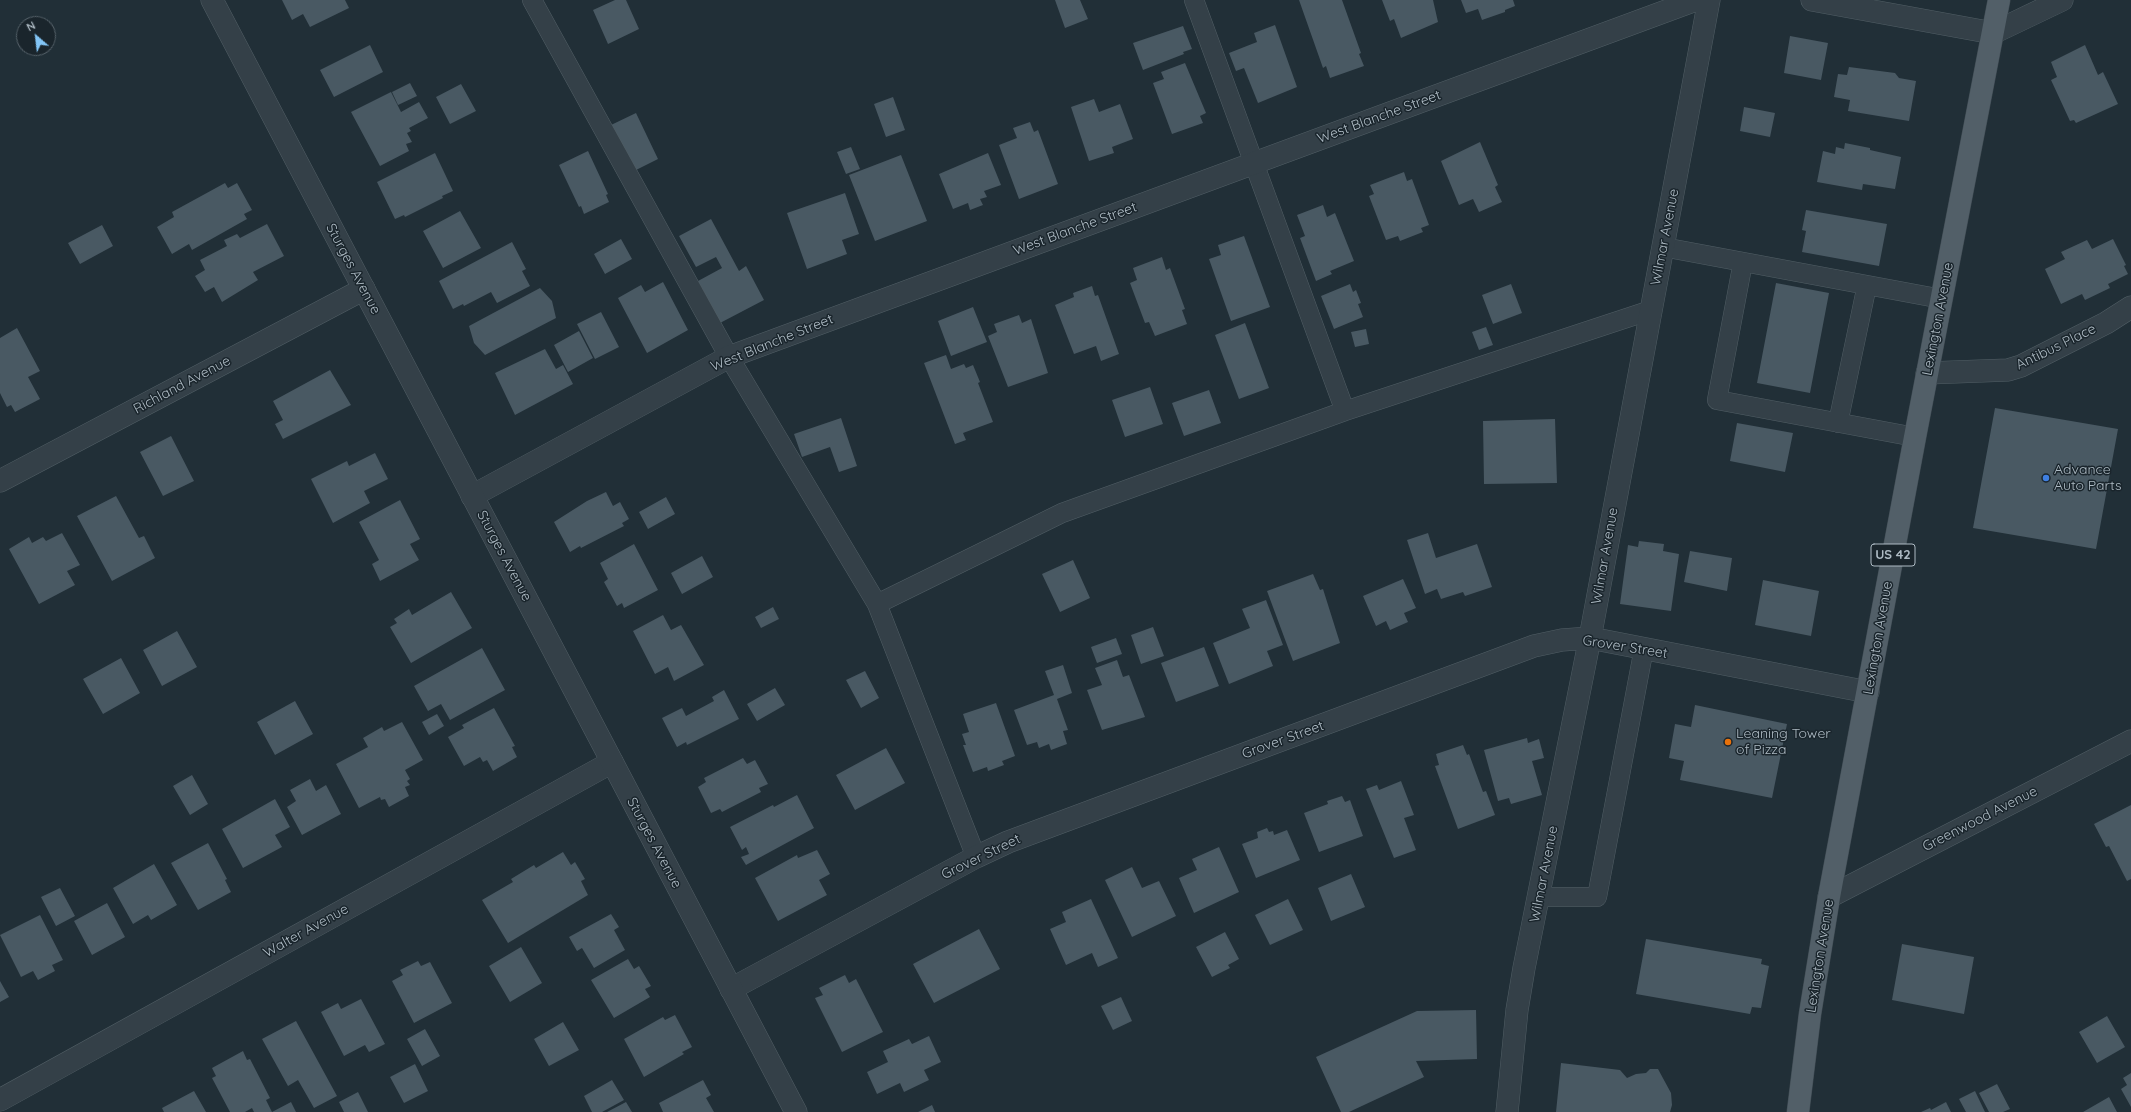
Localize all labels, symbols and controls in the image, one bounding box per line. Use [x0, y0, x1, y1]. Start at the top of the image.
north arrow [16, 16, 56, 56]
text: N [24, 18, 38, 34]
street label: West Blanche Street [1315, 87, 1443, 147]
street label: Wilmar Avenue [1647, 187, 1683, 287]
street label: West Blanche Street [1011, 199, 1139, 259]
street label: Sturges Avenue [322, 221, 384, 317]
street label: Lexington Avenue [1919, 261, 1957, 377]
street label: West Blanche Street [708, 311, 836, 375]
street label: Antibus Place [2013, 320, 2099, 374]
street label: Richland Avenue [131, 352, 233, 418]
place label: Advance Auto Parts [2054, 462, 2122, 494]
marker: Advance Auto Parts [2041, 473, 2051, 483]
street label: Wilmar Avenue [1588, 506, 1622, 606]
street label: Sturges Avenue [473, 508, 535, 604]
road number: US 42 [1871, 544, 1915, 566]
street label: Lexington Avenue [1860, 580, 1896, 696]
street label: Grover Street [1581, 632, 1669, 662]
street label: Grover Street [1240, 717, 1326, 763]
place label: Leaning Tower of Pizza [1736, 726, 1831, 758]
marker: Leaning Tower of Pizza [1723, 737, 1733, 747]
street label: Greenwood Avenue [1920, 783, 2040, 855]
street label: Sturges Avenue [623, 795, 685, 891]
street label: Wilmar Avenue [1526, 824, 1562, 924]
street label: Grover Street [939, 831, 1023, 883]
street label: Lexington Avenue [1803, 898, 1837, 1014]
street label: Walter Avenue [260, 901, 352, 961]

